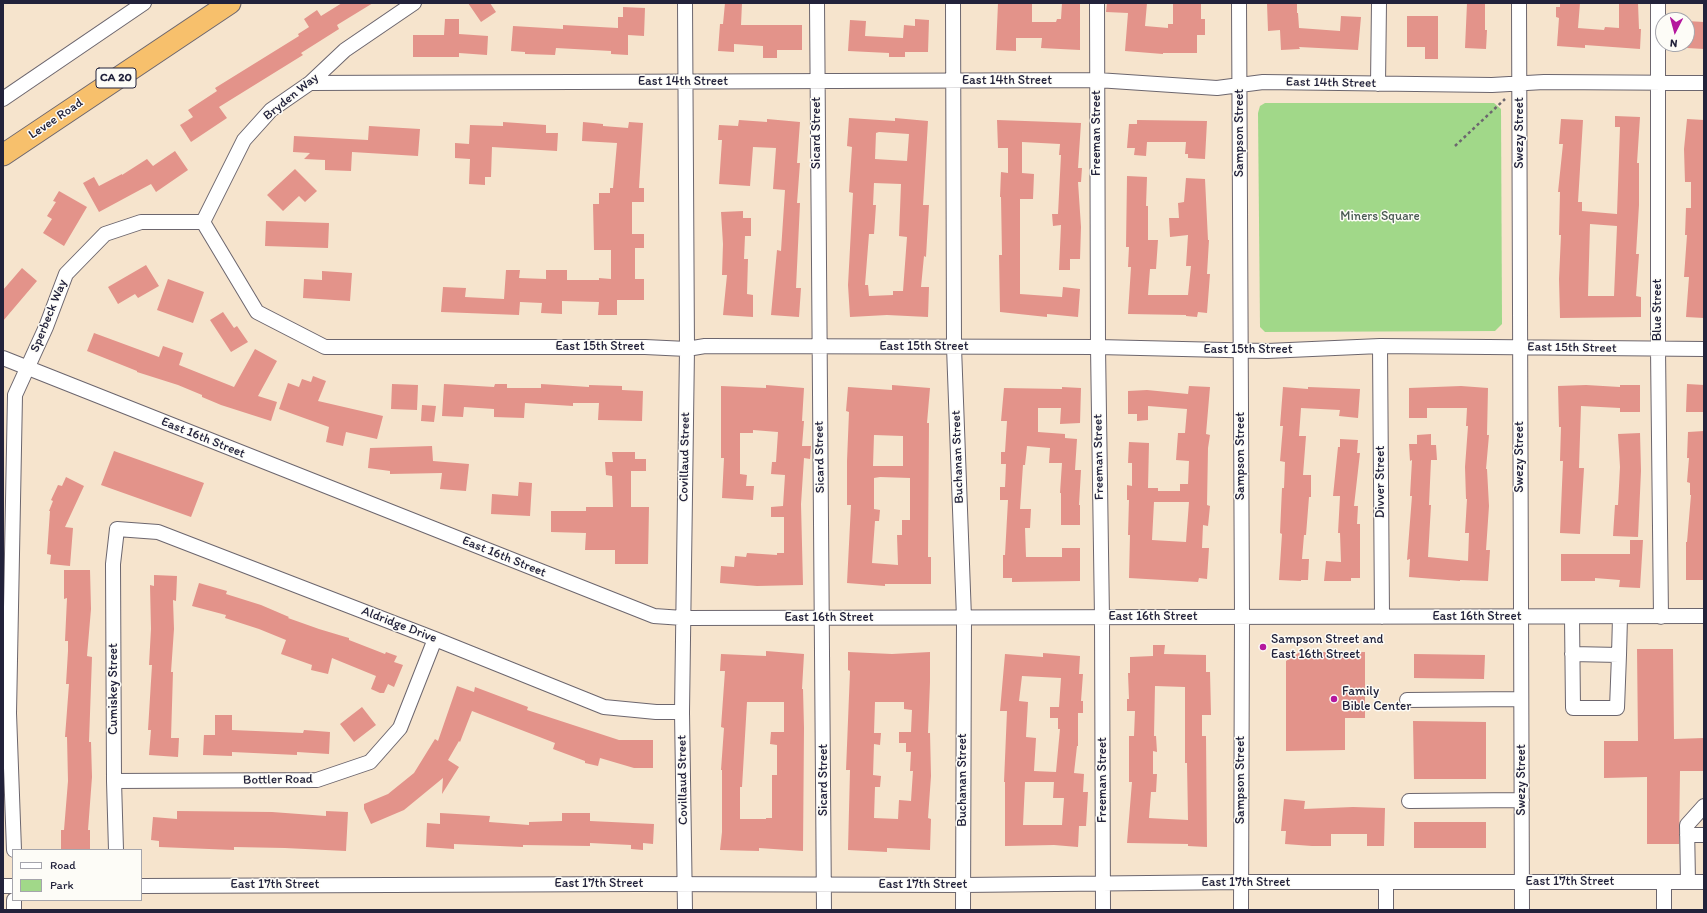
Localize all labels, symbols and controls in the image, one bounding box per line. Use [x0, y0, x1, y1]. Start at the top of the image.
north arrow [1655, 12, 1695, 52]
text: N [1669, 37, 1678, 50]
road number: CA 20 [96, 68, 136, 88]
street label: Bryden Way [260, 70, 322, 124]
street label: East 14th Street [962, 73, 1052, 89]
street label: East 14th Street [638, 74, 728, 90]
street label: East 14th Street [1286, 74, 1376, 92]
street label: Sampson Street [1232, 89, 1248, 177]
street label: Freeman Street [1089, 90, 1105, 176]
street label: Levee Road [26, 95, 86, 143]
street label: Sicard Street [809, 97, 825, 169]
street label: Swezy Street [1512, 97, 1528, 169]
park label: Miners Square [1340, 209, 1420, 225]
street label: Sperbeck Way [27, 277, 71, 355]
street label: Blue Street [1650, 279, 1666, 341]
street label: East 15th Street [555, 339, 645, 355]
street label: East 15th Street [879, 339, 969, 355]
street label: East 15th Street [1527, 339, 1617, 357]
street label: East 15th Street [1203, 342, 1293, 358]
street label: Buchanan Street [949, 410, 967, 504]
street label: Covillaud Street [676, 412, 694, 502]
street label: Sampson Street [1233, 412, 1249, 500]
street label: East 16th Street [159, 414, 247, 462]
street label: Freeman Street [1090, 414, 1108, 500]
street label: Sicard Street [812, 421, 828, 493]
street label: Swezy Street [1512, 421, 1528, 493]
street label: Divver Street [1373, 446, 1389, 518]
street label: East 16th Street [460, 533, 548, 581]
street label: Aldridge Drive [359, 603, 439, 647]
street label: East 16th Street [1108, 609, 1198, 625]
street label: East 16th Street [1432, 609, 1522, 625]
street label: East 16th Street [784, 610, 874, 626]
place label: Sampson Street and East 16th Street [1271, 632, 1384, 663]
marker: Sampson Street and East 16th Street [1258, 642, 1268, 652]
street label: Cumiskey Street [106, 643, 122, 735]
place label: Family Bible Center [1342, 684, 1411, 715]
marker: Family Bible Center [1329, 694, 1339, 704]
street label: Buchanan Street [955, 733, 971, 827]
street label: Covillaud Street [674, 735, 692, 825]
street label: Sampson Street [1233, 736, 1249, 824]
street label: Freeman Street [1095, 737, 1111, 823]
street label: Sicard Street [816, 744, 832, 816]
street label: Swezy Street [1514, 744, 1530, 816]
street label: Bottler Road [243, 772, 313, 788]
legend [12, 849, 142, 901]
text: Road [50, 858, 76, 872]
street label: East 17th Street [1526, 874, 1614, 890]
street label: East 17th Street [1202, 875, 1290, 891]
street label: East 17th Street [555, 876, 643, 892]
street label: East 17th Street [231, 877, 319, 893]
street label: East 17th Street [879, 877, 967, 893]
text: Park [50, 878, 74, 892]

